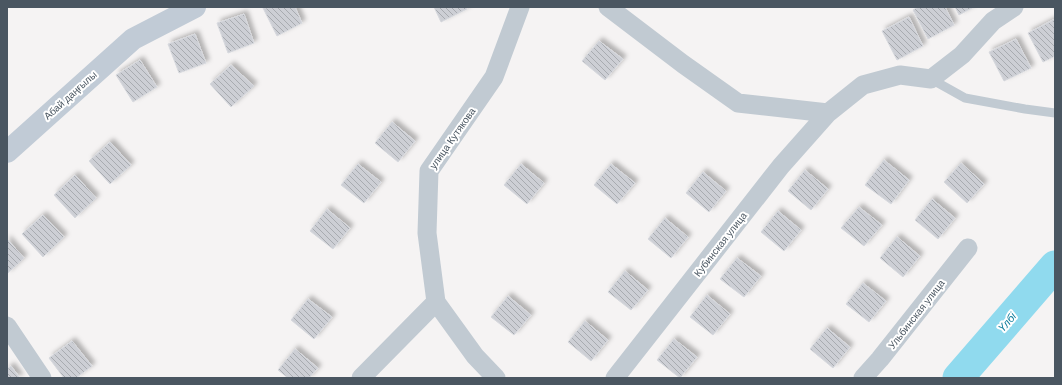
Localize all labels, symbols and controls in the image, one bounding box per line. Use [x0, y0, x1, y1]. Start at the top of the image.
street label: Абай даңғылы [42, 69, 99, 122]
street label: улица Кутякова [427, 105, 478, 171]
street label: Кубинская улица [692, 210, 749, 279]
street label: Ульбинская улица [886, 277, 947, 351]
water label: Үлбі [996, 310, 1019, 334]

